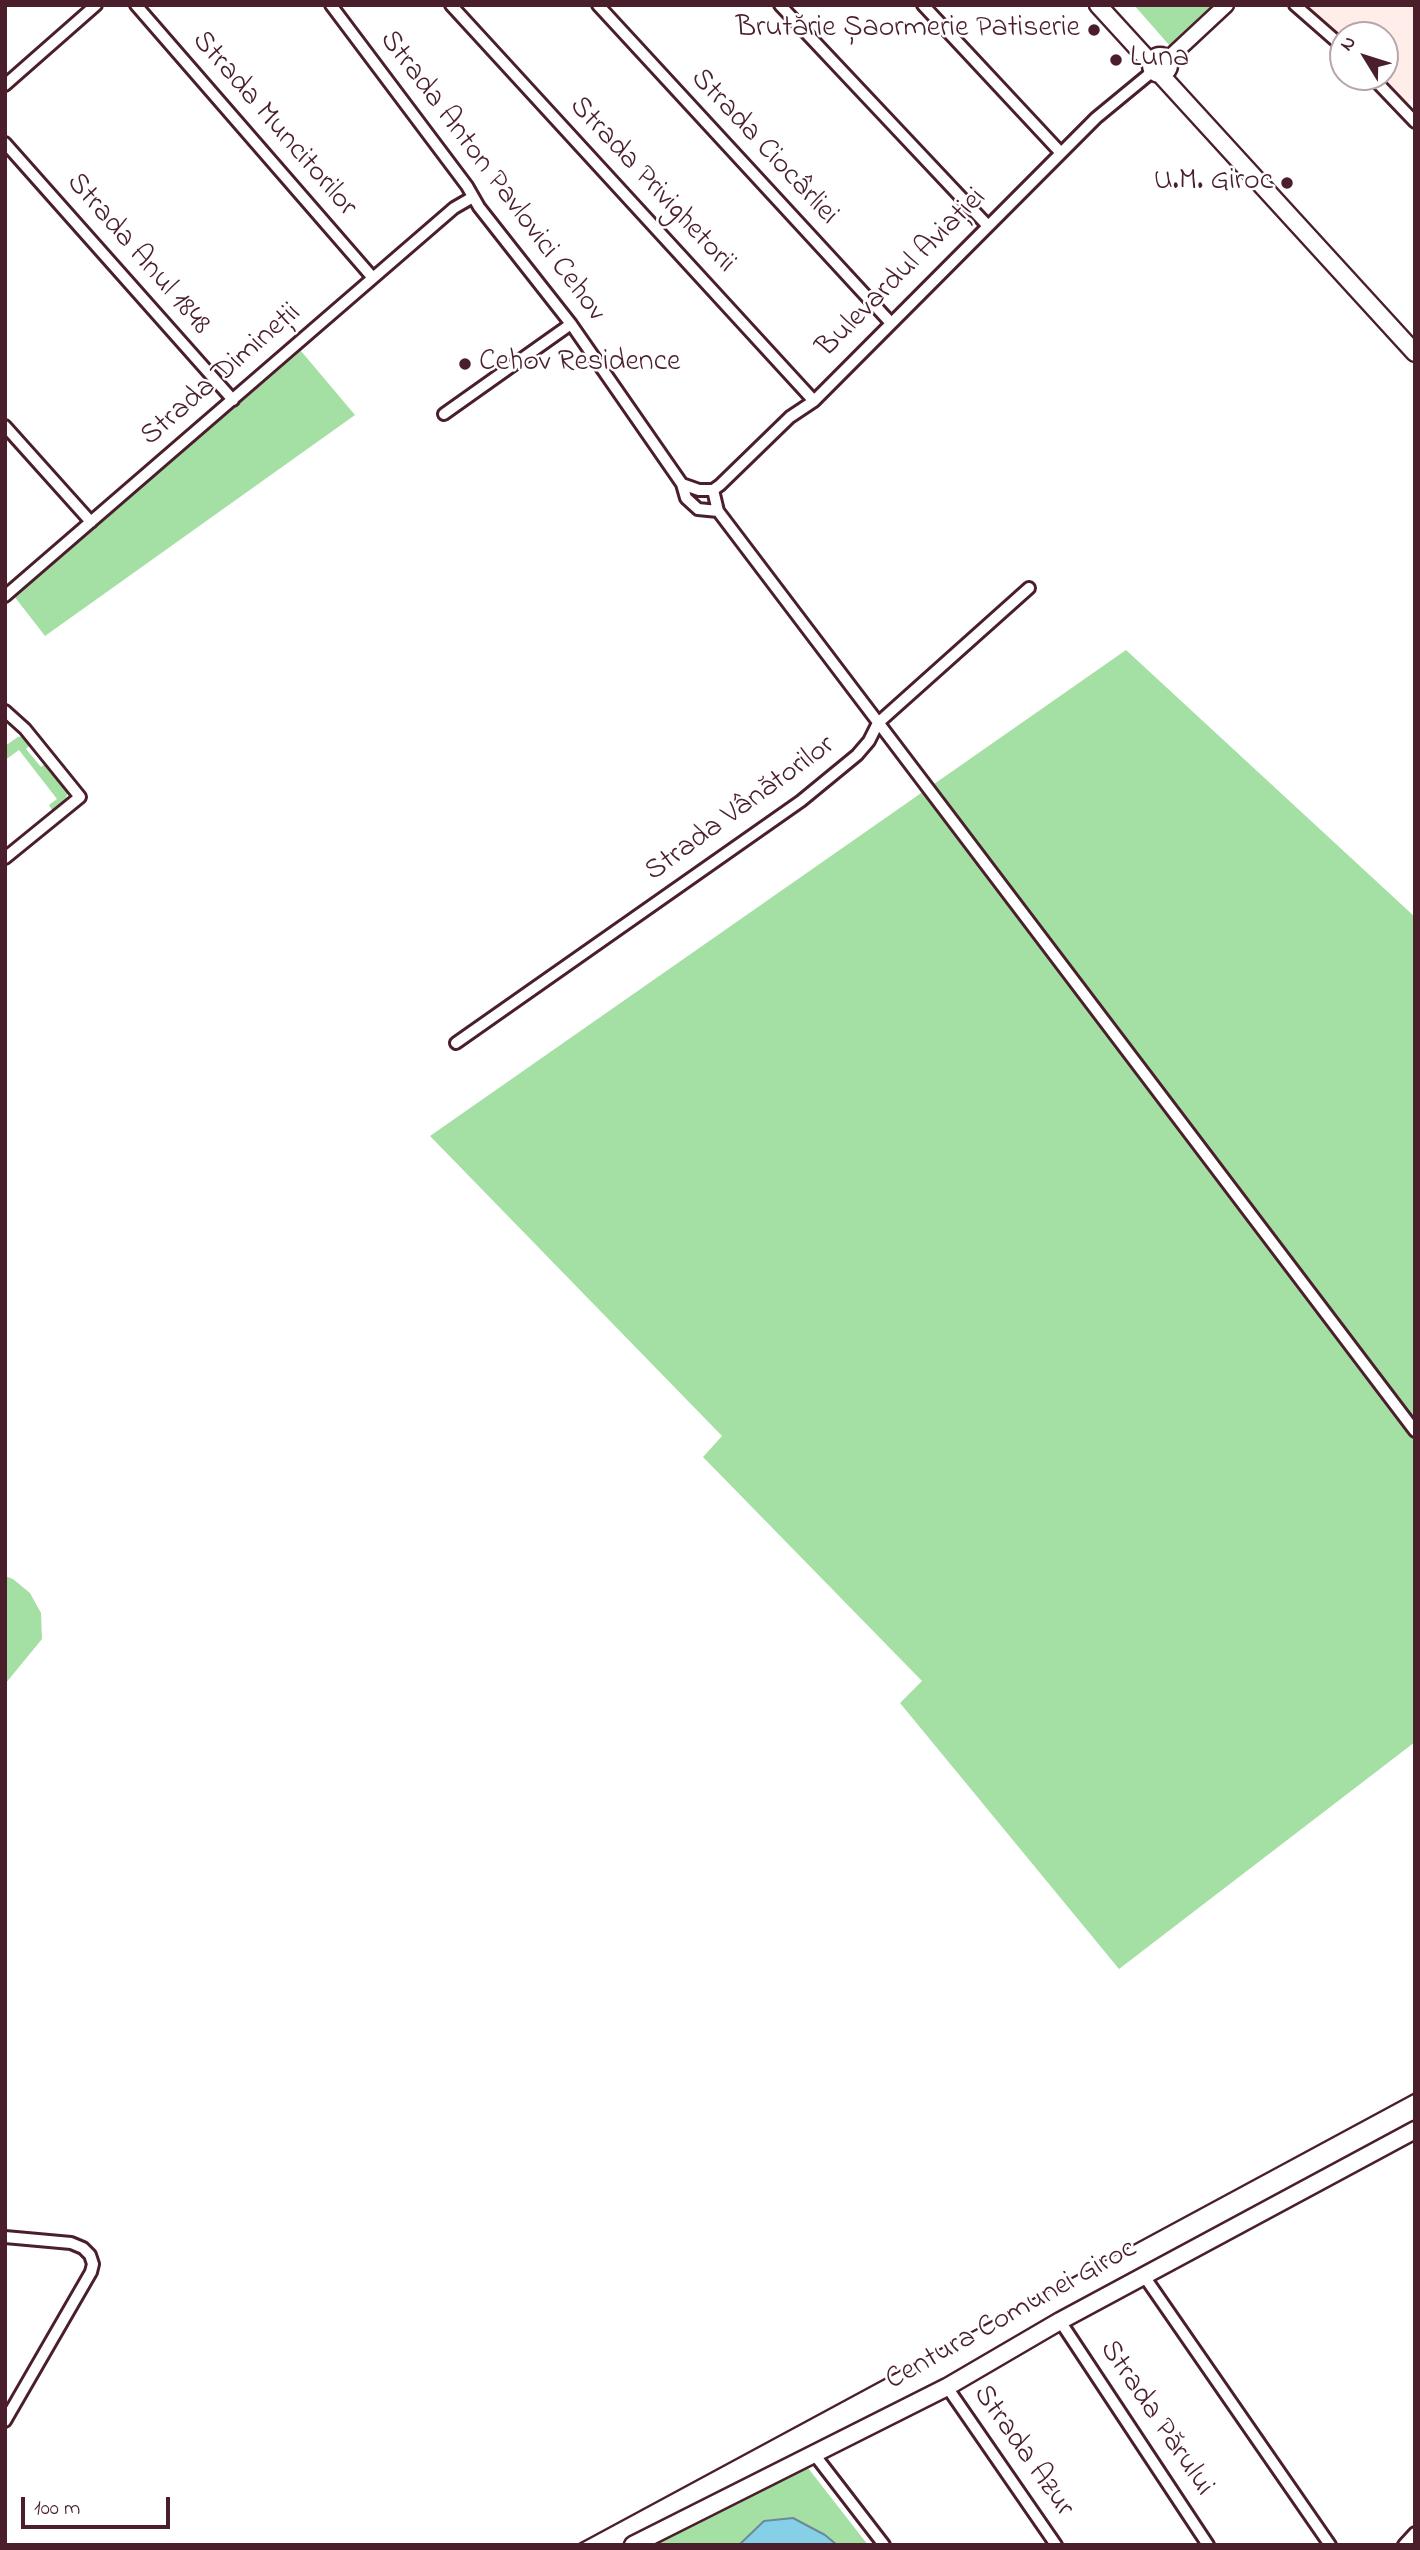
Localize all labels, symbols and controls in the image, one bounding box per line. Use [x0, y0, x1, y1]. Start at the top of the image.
place label: Brutărie Șaormerie Patiserie [736, 12, 1080, 48]
north arrow [1329, 21, 1399, 91]
marker: Brutărie Șaormerie Patiserie [1086, 22, 1102, 38]
street label: Strada Anton Pavlovici Cehov [370, 24, 612, 330]
street label: Strada Muncitorilor [182, 25, 364, 225]
text: N [1334, 31, 1363, 57]
place label: Luna [1130, 42, 1189, 78]
marker: Luna [1108, 52, 1124, 68]
street label: Strada Ciocârliei [681, 62, 845, 234]
street label: Strada Privighetorii [560, 90, 742, 282]
place label: U.M. Giroc [1154, 165, 1273, 201]
street label: Strada Anul 1848 [57, 167, 217, 343]
marker: U.M. Giroc [1279, 175, 1295, 191]
street label: Bulevardul Aviației [811, 182, 995, 366]
street label: Strada Dimineții [134, 297, 310, 455]
place label: Cehov Residence [479, 346, 680, 382]
marker: Cehov Residence [457, 356, 473, 372]
street label: Strada Vânătorilor [639, 729, 843, 891]
street label: Centura Comunei Giroc [880, 2232, 1144, 2400]
street label: Strada Părului [1090, 2334, 1220, 2504]
street label: Strada Azur [963, 2379, 1081, 2525]
scale bar [24, 2484, 173, 2528]
text: 100 m [34, 2494, 80, 2524]

